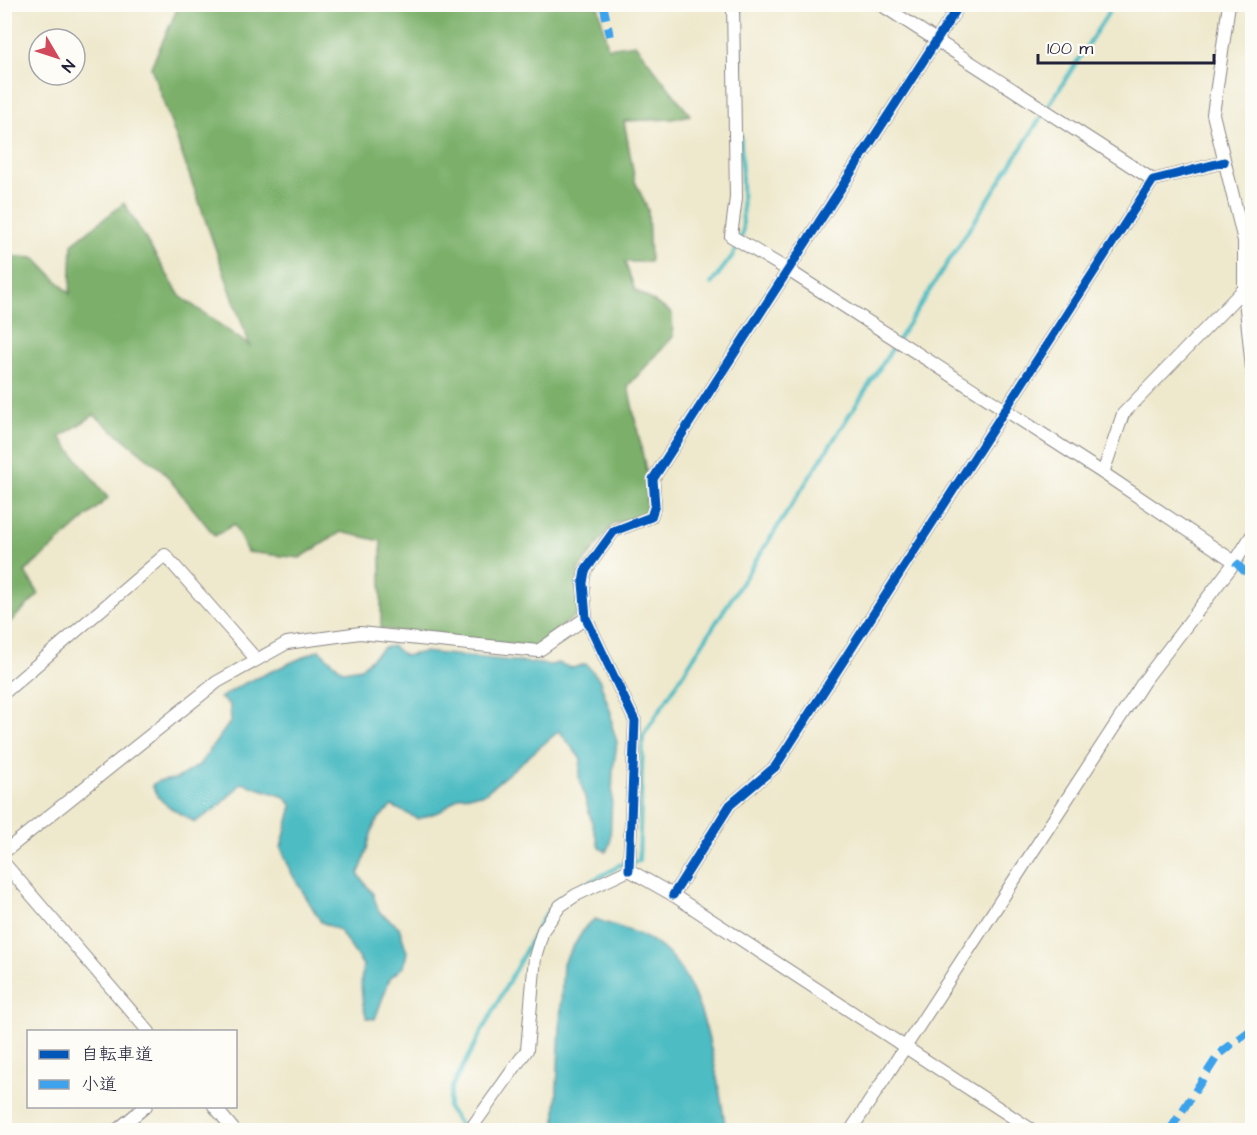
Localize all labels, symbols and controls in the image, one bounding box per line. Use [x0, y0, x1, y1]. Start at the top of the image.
north arrow [27, 27, 87, 87]
scale bar [1038, 27, 1214, 65]
text: 100 m [1047, 36, 1093, 61]
text: N [56, 55, 80, 77]
legend [27, 1030, 237, 1108]
text: 自転車道 [81, 1042, 153, 1067]
text: 小道 [81, 1072, 117, 1097]

